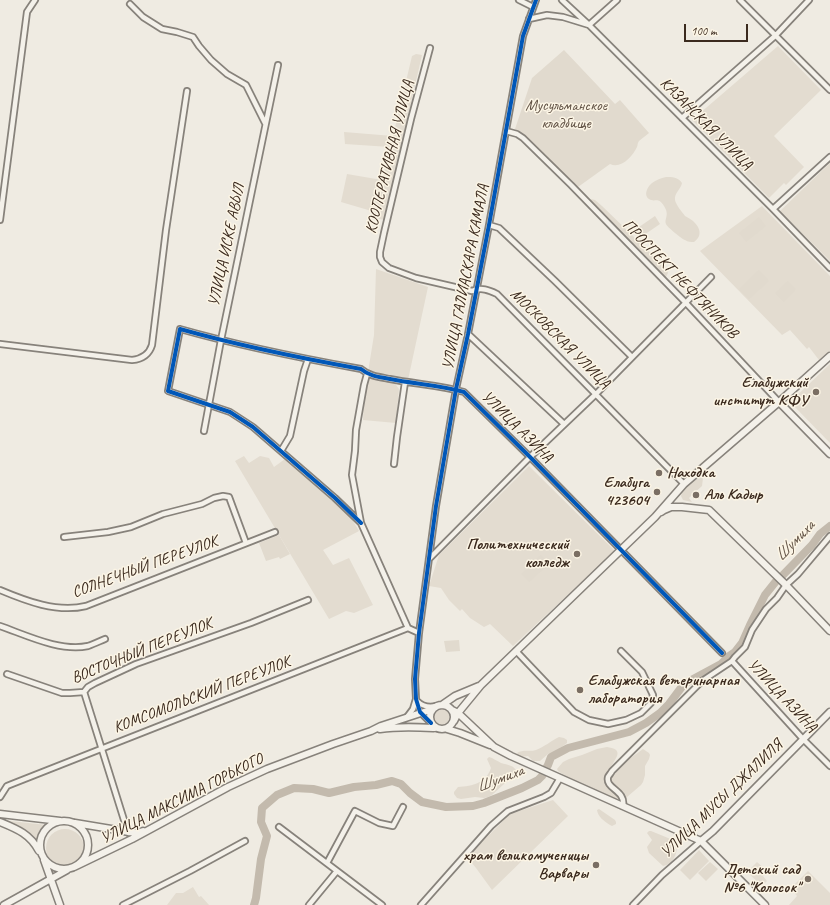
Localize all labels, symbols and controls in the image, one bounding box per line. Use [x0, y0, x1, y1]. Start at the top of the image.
scale bar [686, 16, 750, 42]
text: 100 m [691, 23, 717, 39]
street label: КАЗАНСКАЯ УЛИЦА [656, 74, 756, 174]
street label: КООПЕРАТИВНАЯ УЛИЦА [362, 78, 418, 236]
park label: Мусульманское кладбище [525, 96, 607, 134]
street label: УЛИЦА ИСКЕ АВЫЛ [205, 182, 249, 308]
street label: УЛИЦА ГАЛИАСКАРА КАМАЛА [439, 183, 493, 371]
street label: ПРОСПЕКТ НЕФТЯНИКОВ [618, 215, 742, 343]
street label: МОСКОВСКАЯ УЛИЦА [506, 285, 614, 393]
place label: Елабужский институт КФУ [713, 373, 808, 411]
street label: УЛИЦА АЗИНА [477, 387, 557, 467]
marker: Елабужский институт КФУ [811, 387, 821, 397]
place label: Находка [667, 463, 715, 483]
marker: Находка [654, 468, 664, 478]
place label: Елабуга 423604 [604, 473, 649, 511]
place label: Аль Кадыр [704, 485, 762, 505]
marker: Елабуга 423604 [652, 487, 662, 497]
marker: Аль Кадыр [691, 490, 701, 500]
water label: Шумиха [771, 516, 819, 566]
street label: СОЛНЕЧНЫЙ ПЕРЕУЛОК [70, 532, 220, 602]
place label: Политехнический колледж [467, 535, 569, 573]
marker: Политехнический колледж [572, 549, 582, 559]
street label: ВОСТОЧНЫЙ ПЕРЕУЛОК [69, 614, 215, 688]
street label: КОМСОМОЛЬСКИЙ ПЕРЕУЛОК [111, 652, 293, 738]
street label: УЛИЦА АЗИНА [743, 655, 821, 737]
place label: Елабужская ветеринарная лаборатория [588, 671, 739, 709]
marker: Елабужская ветеринарная лаборатория [575, 685, 585, 695]
street label: УЛИЦА МУСЫ ДЖАЛИЛЯ [657, 736, 787, 862]
street label: УЛИЦА МАКСИМА ГОРЬКОГО [98, 750, 266, 848]
water label: Шумиха [474, 761, 526, 797]
place label: храм великомученицы Варвары [463, 846, 588, 884]
marker: храм великомученицы Варвары [591, 860, 601, 870]
place label: Детский сад №6 "Колосок" [723, 860, 800, 898]
marker: Детский сад №6 "Колосок" [803, 874, 813, 884]

